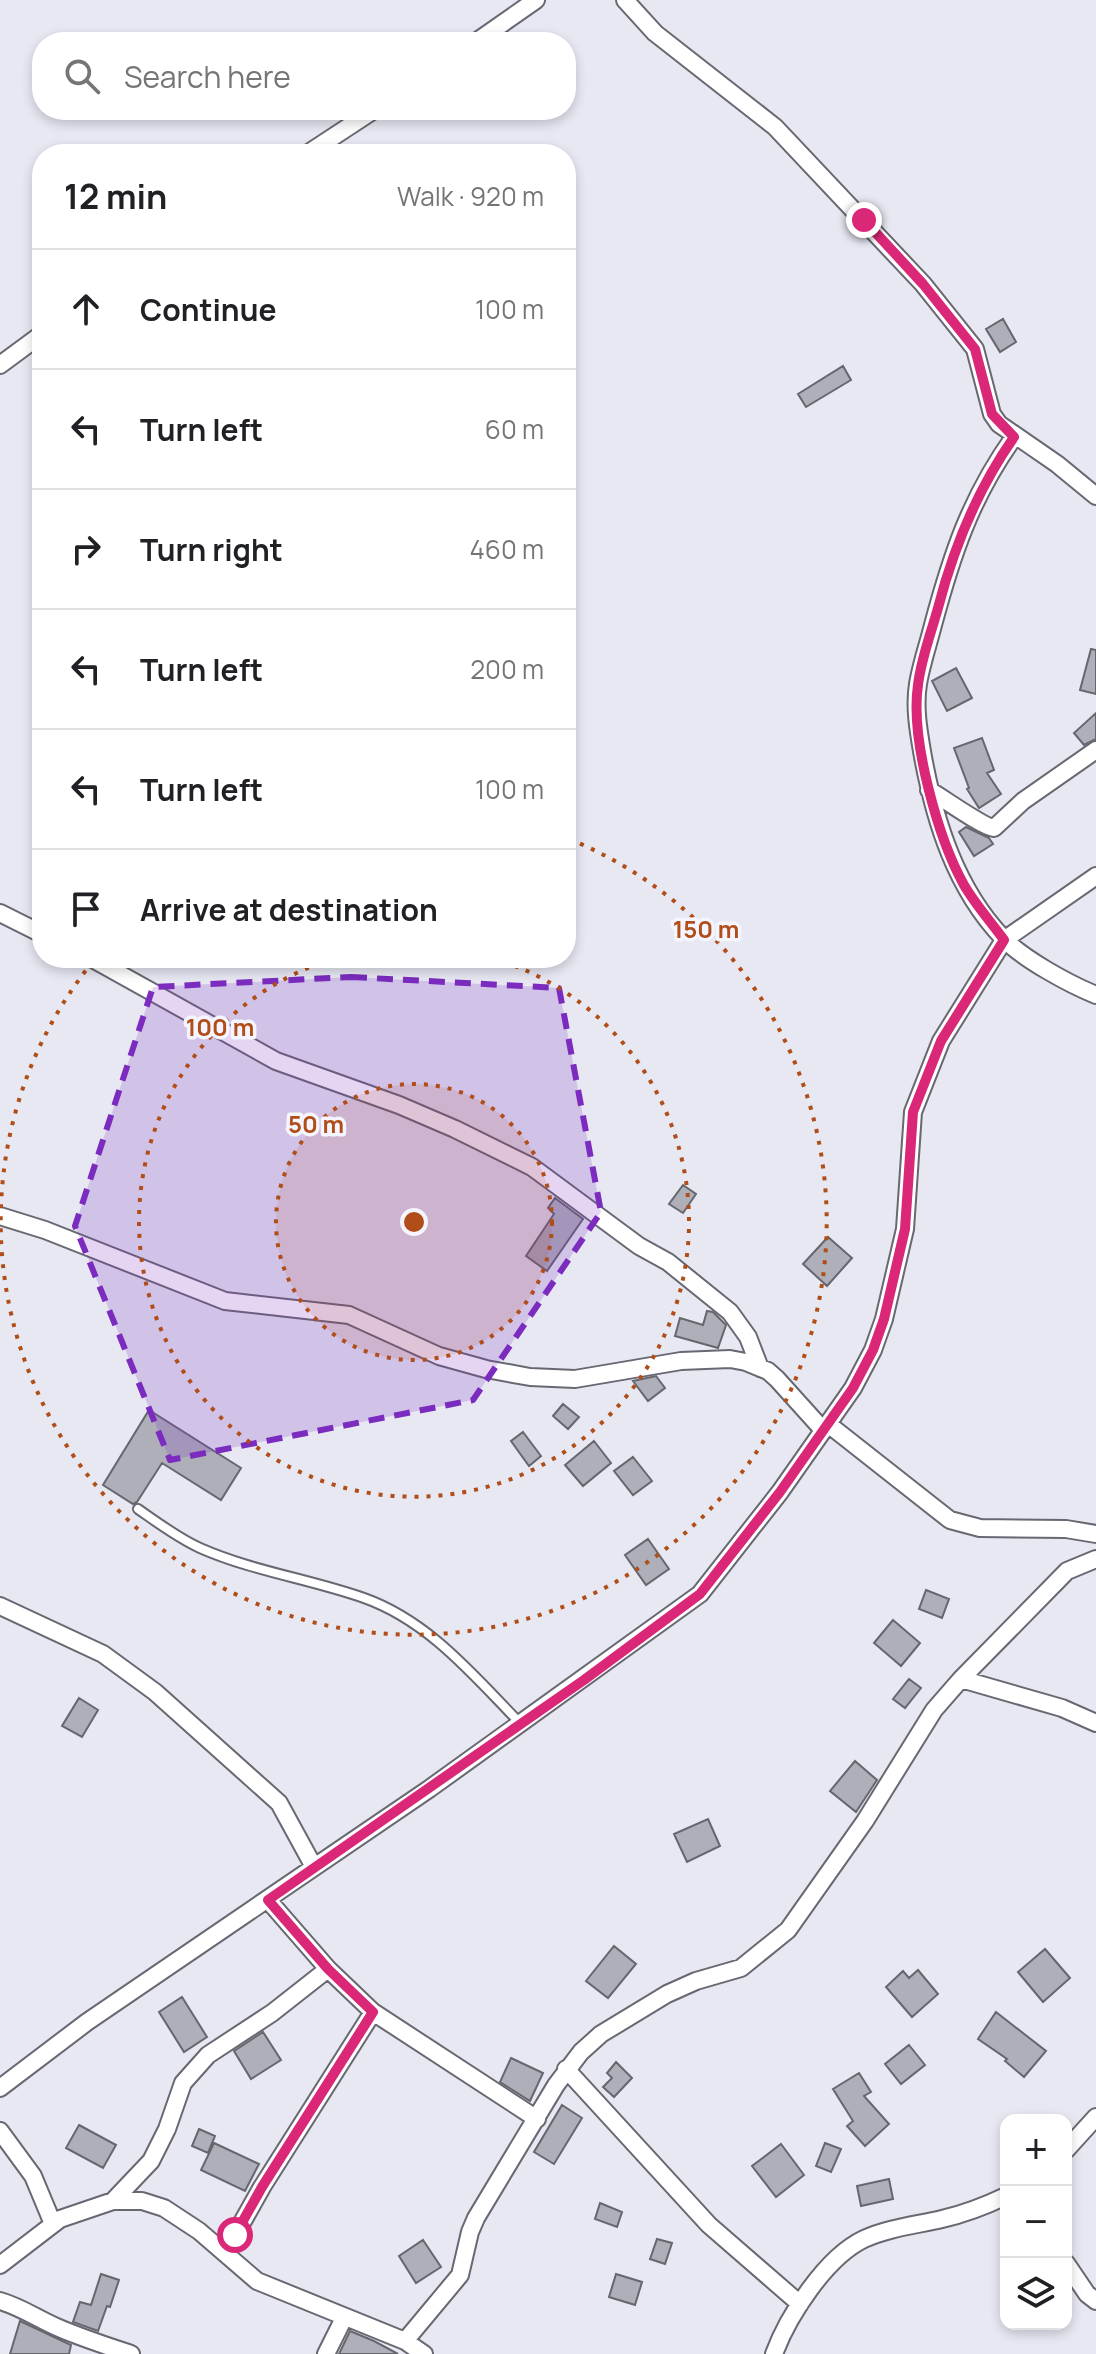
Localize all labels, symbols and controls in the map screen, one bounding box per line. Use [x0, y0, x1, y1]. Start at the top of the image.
search box [32, 32, 576, 120]
icon: search [60, 54, 104, 98]
text: Search here [124, 56, 291, 97]
text: 12 min [64, 173, 167, 219]
text: Walk · 920 m [397, 178, 544, 214]
route end [846, 202, 882, 238]
icon: ahead [64, 287, 108, 331]
text: Continue [140, 289, 276, 330]
text: 100 m [475, 291, 544, 327]
icon: left [64, 407, 108, 451]
text: Turn left [140, 409, 263, 450]
text: 60 m [485, 411, 544, 447]
icon: right [64, 527, 108, 571]
text: Turn right [140, 529, 283, 570]
text: 460 m [469, 531, 544, 567]
icon: left [64, 647, 108, 691]
text: Turn left [140, 649, 263, 690]
text: 200 m [470, 651, 544, 687]
icon: left [64, 767, 108, 811]
text: Turn left [140, 769, 263, 810]
text: 100 m [475, 771, 544, 807]
icon: arrive [64, 887, 108, 931]
text: Arrive at destination [140, 889, 438, 930]
text: 150 m [673, 912, 739, 945]
text: 100 m [186, 1010, 254, 1043]
text: 50 m [288, 1107, 344, 1140]
centre of rings [400, 1208, 428, 1236]
map controls [1000, 2114, 1072, 2330]
button: + [1000, 2114, 1072, 2186]
button: − [1000, 2186, 1072, 2258]
route start [217, 2217, 253, 2253]
button: layers [1000, 2258, 1072, 2330]

